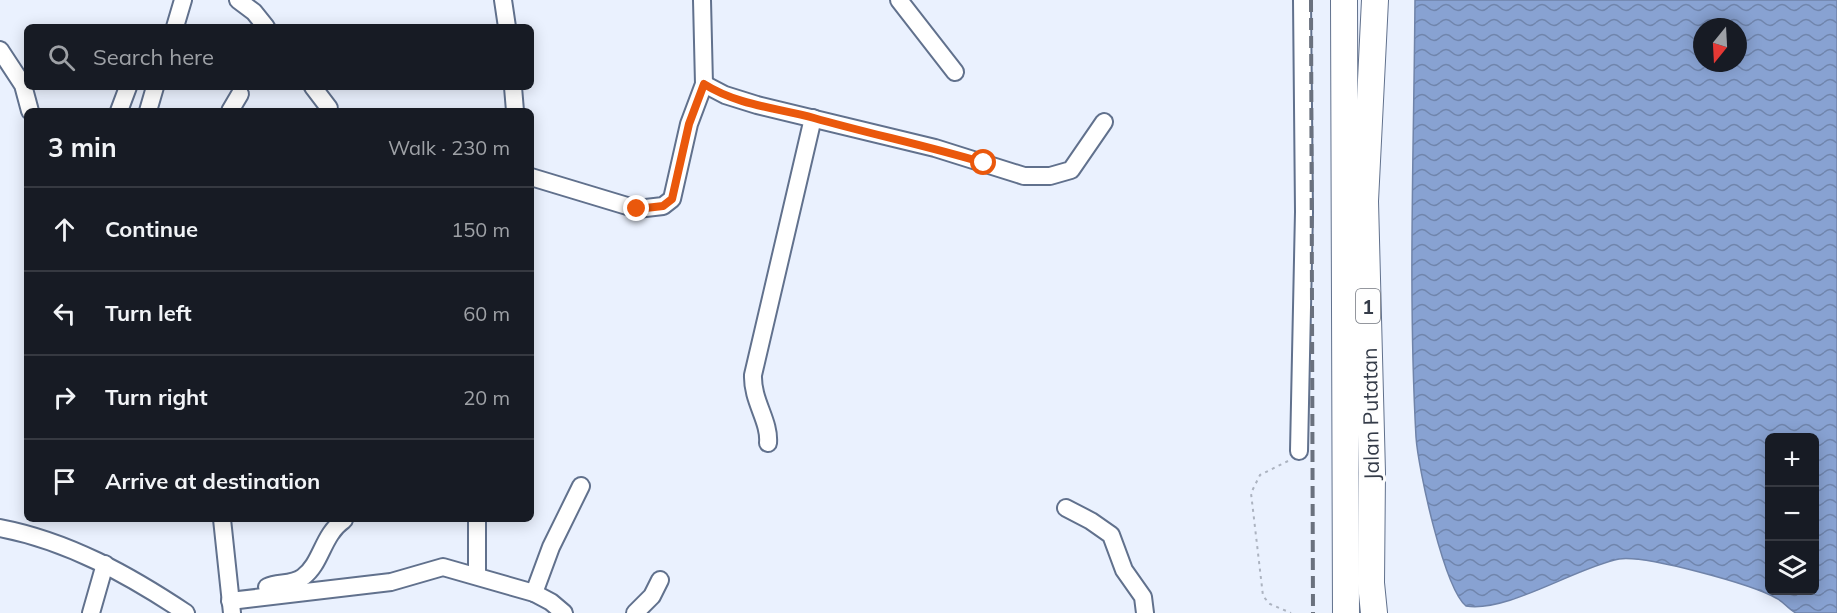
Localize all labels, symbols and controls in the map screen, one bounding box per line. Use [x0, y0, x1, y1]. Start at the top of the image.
north arrow [1693, 18, 1747, 72]
search box [24, 24, 534, 90]
icon: search [45, 41, 78, 74]
text: Search here [93, 43, 214, 71]
text: 3 min [48, 131, 117, 164]
text: Walk · 230 m [388, 135, 510, 160]
route start [970, 149, 996, 175]
route end [623, 195, 649, 221]
icon: ahead [48, 213, 81, 246]
text: Continue [105, 215, 198, 243]
text: 150 m [451, 217, 510, 242]
road number: 1 [1356, 289, 1380, 323]
icon: left [48, 297, 81, 330]
text: Turn left [105, 299, 192, 327]
text: 60 m [463, 301, 510, 326]
street label: Jalan Putatan [1356, 347, 1384, 481]
icon: right [48, 381, 81, 414]
text: Turn right [105, 383, 208, 411]
text: 20 m [463, 385, 510, 410]
map controls [1765, 433, 1819, 595]
button: + [1765, 433, 1819, 487]
icon: arrive [48, 465, 81, 498]
text: Arrive at destination [105, 467, 320, 495]
button: − [1765, 487, 1819, 541]
button: layers [1765, 541, 1819, 595]

